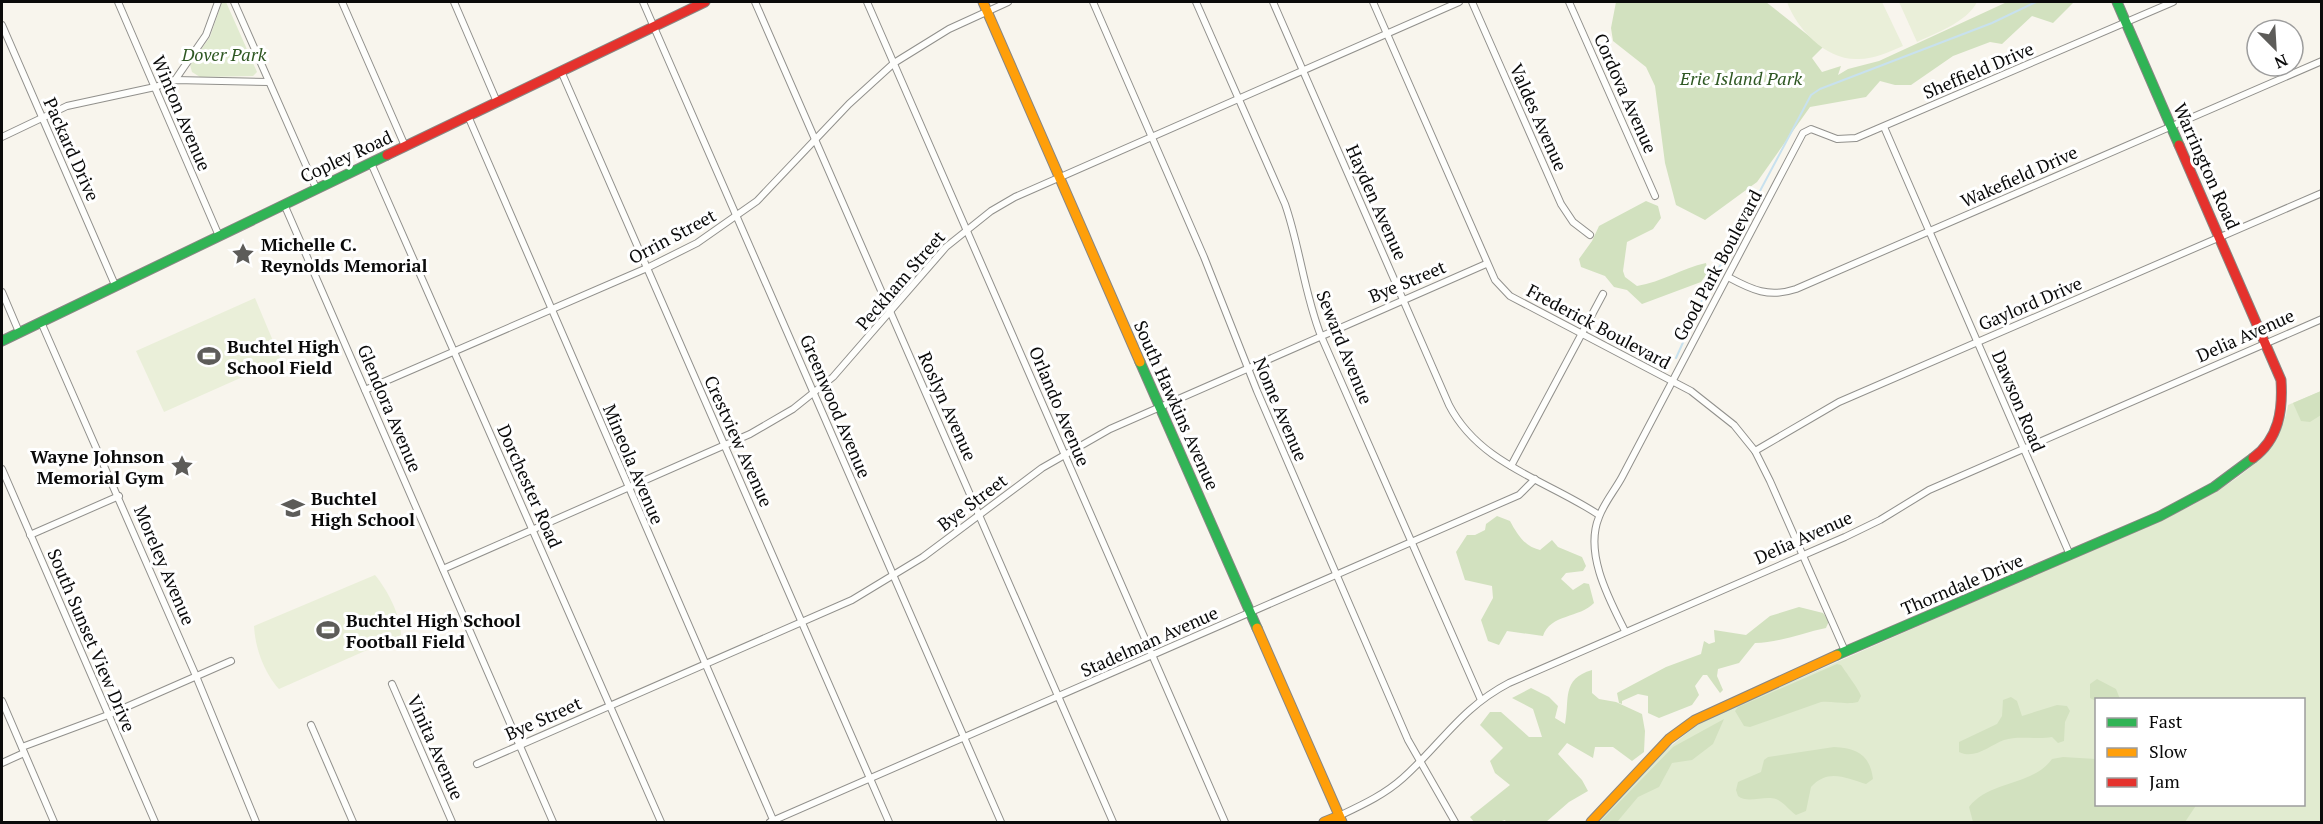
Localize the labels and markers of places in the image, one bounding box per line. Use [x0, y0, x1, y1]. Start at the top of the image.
place label: Michelle C. Reynolds Memorial [261, 232, 428, 277]
place icon: Michelle C. Reynolds Memorial [230, 241, 256, 267]
place label: Buchtel High School Field [227, 334, 340, 379]
sports icon: Buchtel High School Field [196, 343, 222, 369]
place label: Wayne Johnson Memorial Gym [30, 444, 164, 489]
place icon: Wayne Johnson Memorial Gym [169, 453, 195, 479]
place label: Buchtel High School [311, 486, 415, 531]
school or university icon: Buchtel High School [280, 495, 306, 521]
place label: Buchtel High School Football Field [346, 608, 521, 653]
sports icon: Buchtel High School Football Field [315, 617, 341, 643]

